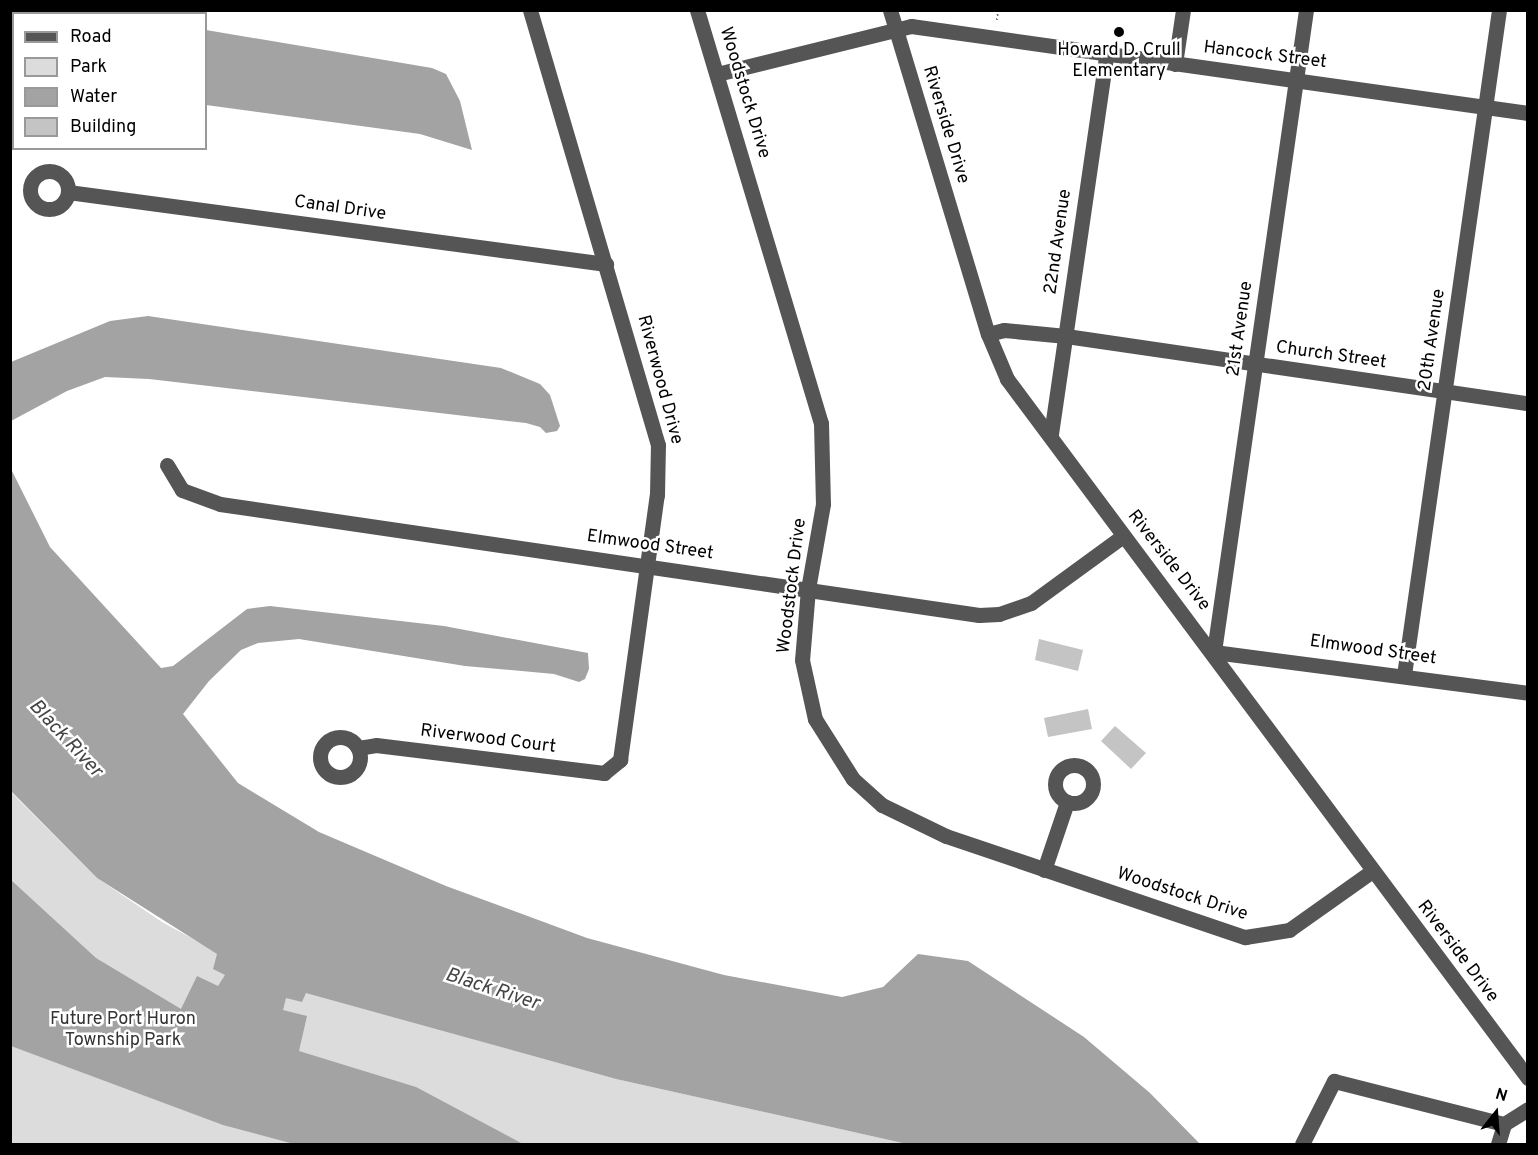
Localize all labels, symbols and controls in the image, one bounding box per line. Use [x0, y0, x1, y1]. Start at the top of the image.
legend [12, 12, 207, 150]
street label: Woodstock Drive [714, 25, 774, 161]
marker: Howard D. Crull Elementary [1112, 25, 1126, 39]
text: Road [70, 26, 112, 49]
street label: Hancock Street [1202, 38, 1328, 74]
place label: Howard D. Crull Elementary [1057, 41, 1181, 84]
text: Park [70, 56, 107, 79]
street label: Riverside Drive [917, 63, 973, 187]
text: Water [70, 86, 117, 109]
text: Building [70, 116, 136, 139]
street label: 22nd Avenue [1041, 188, 1077, 296]
street label: Canal Drive [293, 192, 387, 226]
street label: 21st Avenue [1224, 280, 1258, 378]
street label: 20th Avenue [1415, 287, 1451, 393]
street label: Riverwood Drive [631, 313, 687, 447]
street label: Church Street [1274, 338, 1388, 374]
street label: Riverside Drive [1122, 506, 1214, 616]
street label: Woodstock Drive [774, 517, 812, 655]
street label: Elmwood Street [585, 526, 715, 566]
street label: Elmwood Street [1308, 631, 1438, 671]
water label: Black River [23, 695, 107, 783]
street label: Riverwood Court [419, 721, 557, 759]
street label: Woodstock Drive [1114, 864, 1250, 926]
street label: Riverside Drive [1412, 897, 1502, 1007]
water label: Black River [442, 964, 542, 1016]
park label: Future Port Huron Township Park [50, 1010, 196, 1052]
north arrow [1466, 1083, 1526, 1143]
text: N [1493, 1085, 1510, 1107]

